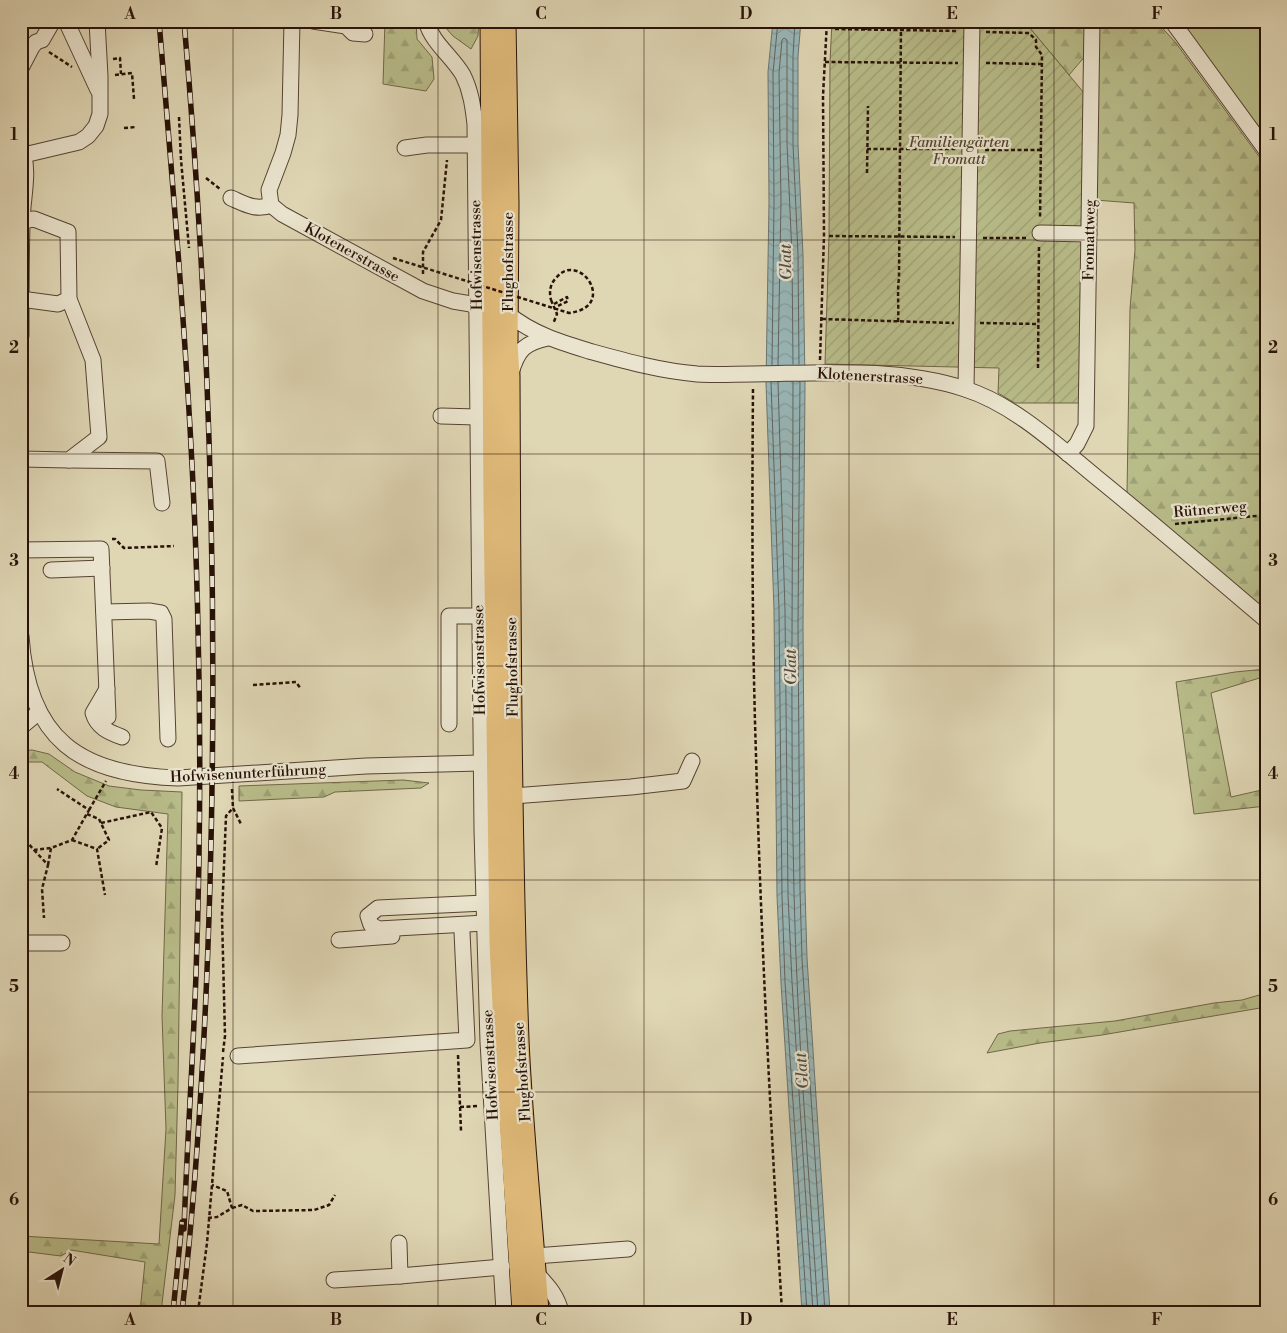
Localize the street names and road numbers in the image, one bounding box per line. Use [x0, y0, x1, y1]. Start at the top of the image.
street label: Hofwisenstrasse [466, 199, 487, 310]
street label: Fromattweg [1079, 199, 1100, 281]
street label: Flughofstrasse [499, 212, 518, 312]
street label: Klotenerstrasse [301, 218, 403, 286]
street label: Klotenerstrasse [816, 364, 923, 389]
street label: Rütnerweg [1173, 497, 1248, 522]
street label: Hofwisenstrasse [469, 604, 490, 715]
street label: Flughofstrasse [502, 617, 523, 717]
street label: Hofwisenunterführung [170, 760, 327, 787]
street label: Hofwisenstrasse [478, 1009, 503, 1121]
street label: Flughofstrasse [510, 1021, 535, 1123]

